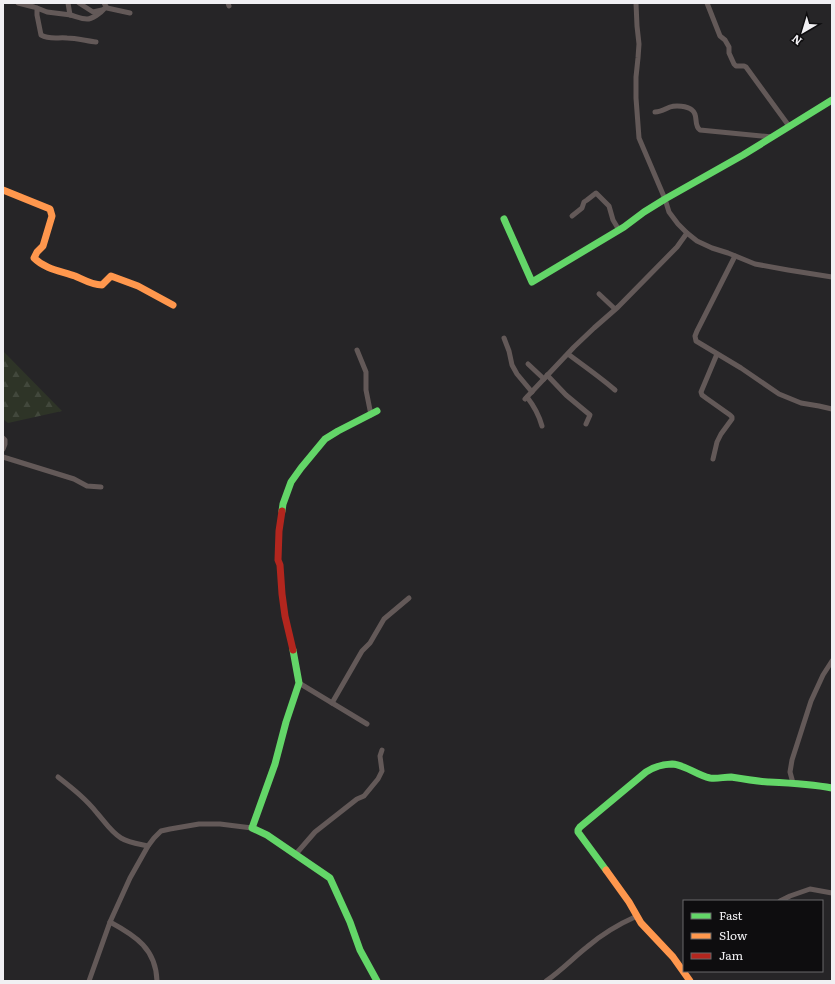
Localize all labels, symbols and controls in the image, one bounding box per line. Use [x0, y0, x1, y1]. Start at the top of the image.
north arrow [783, 12, 823, 52]
text: N [788, 32, 805, 50]
legend [683, 900, 823, 972]
text: Fast [719, 906, 743, 924]
text: Slow [719, 926, 748, 944]
text: Jam [719, 946, 744, 964]

